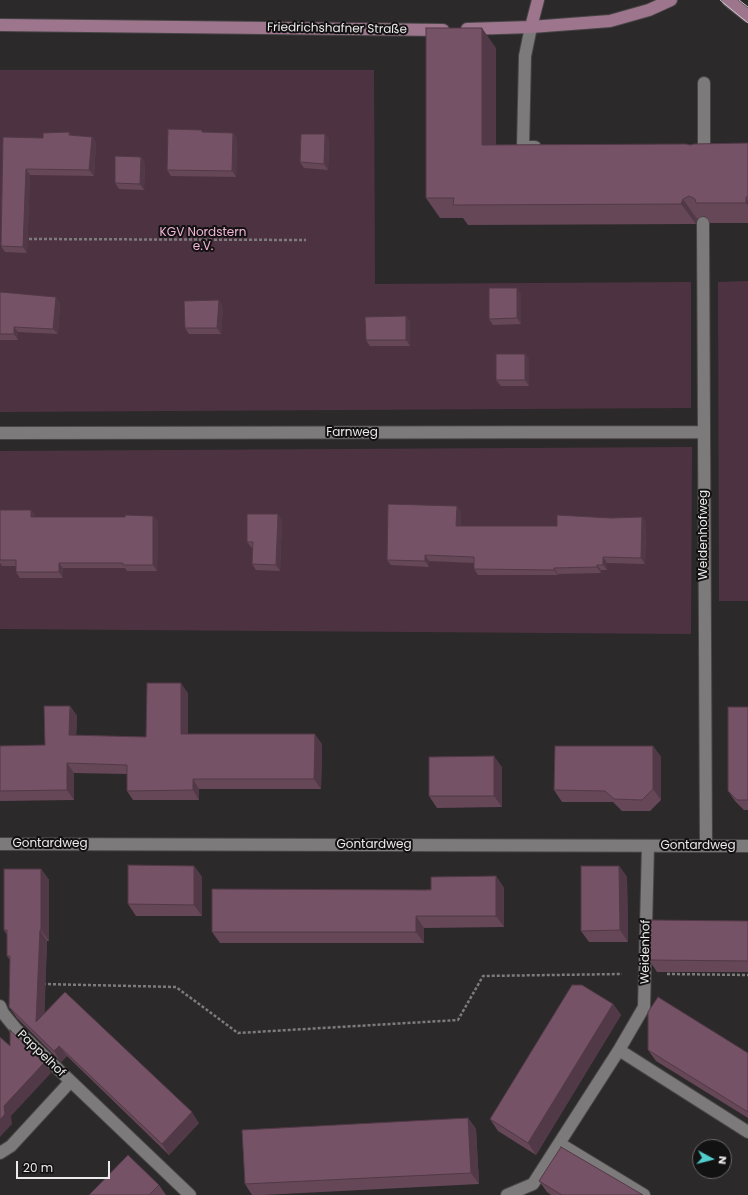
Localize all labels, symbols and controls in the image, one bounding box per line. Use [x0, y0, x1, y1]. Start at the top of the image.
street label: Friedrichshafner Straße [267, 21, 407, 37]
park label: KGV Nordstern e.V. [160, 226, 246, 254]
street label: Farnweg [326, 426, 378, 440]
street label: Weidenhofweg [697, 490, 711, 580]
street label: Gontardweg [12, 837, 88, 851]
street label: Gontardweg [336, 838, 412, 852]
street label: Gontardweg [660, 839, 736, 853]
street label: Weidenhof [638, 920, 654, 984]
street label: Pappelhof [14, 1028, 68, 1080]
north arrow [692, 1139, 732, 1179]
scale bar [18, 1153, 112, 1179]
text: N [714, 1155, 731, 1165]
text: 20 m [23, 1159, 53, 1176]

